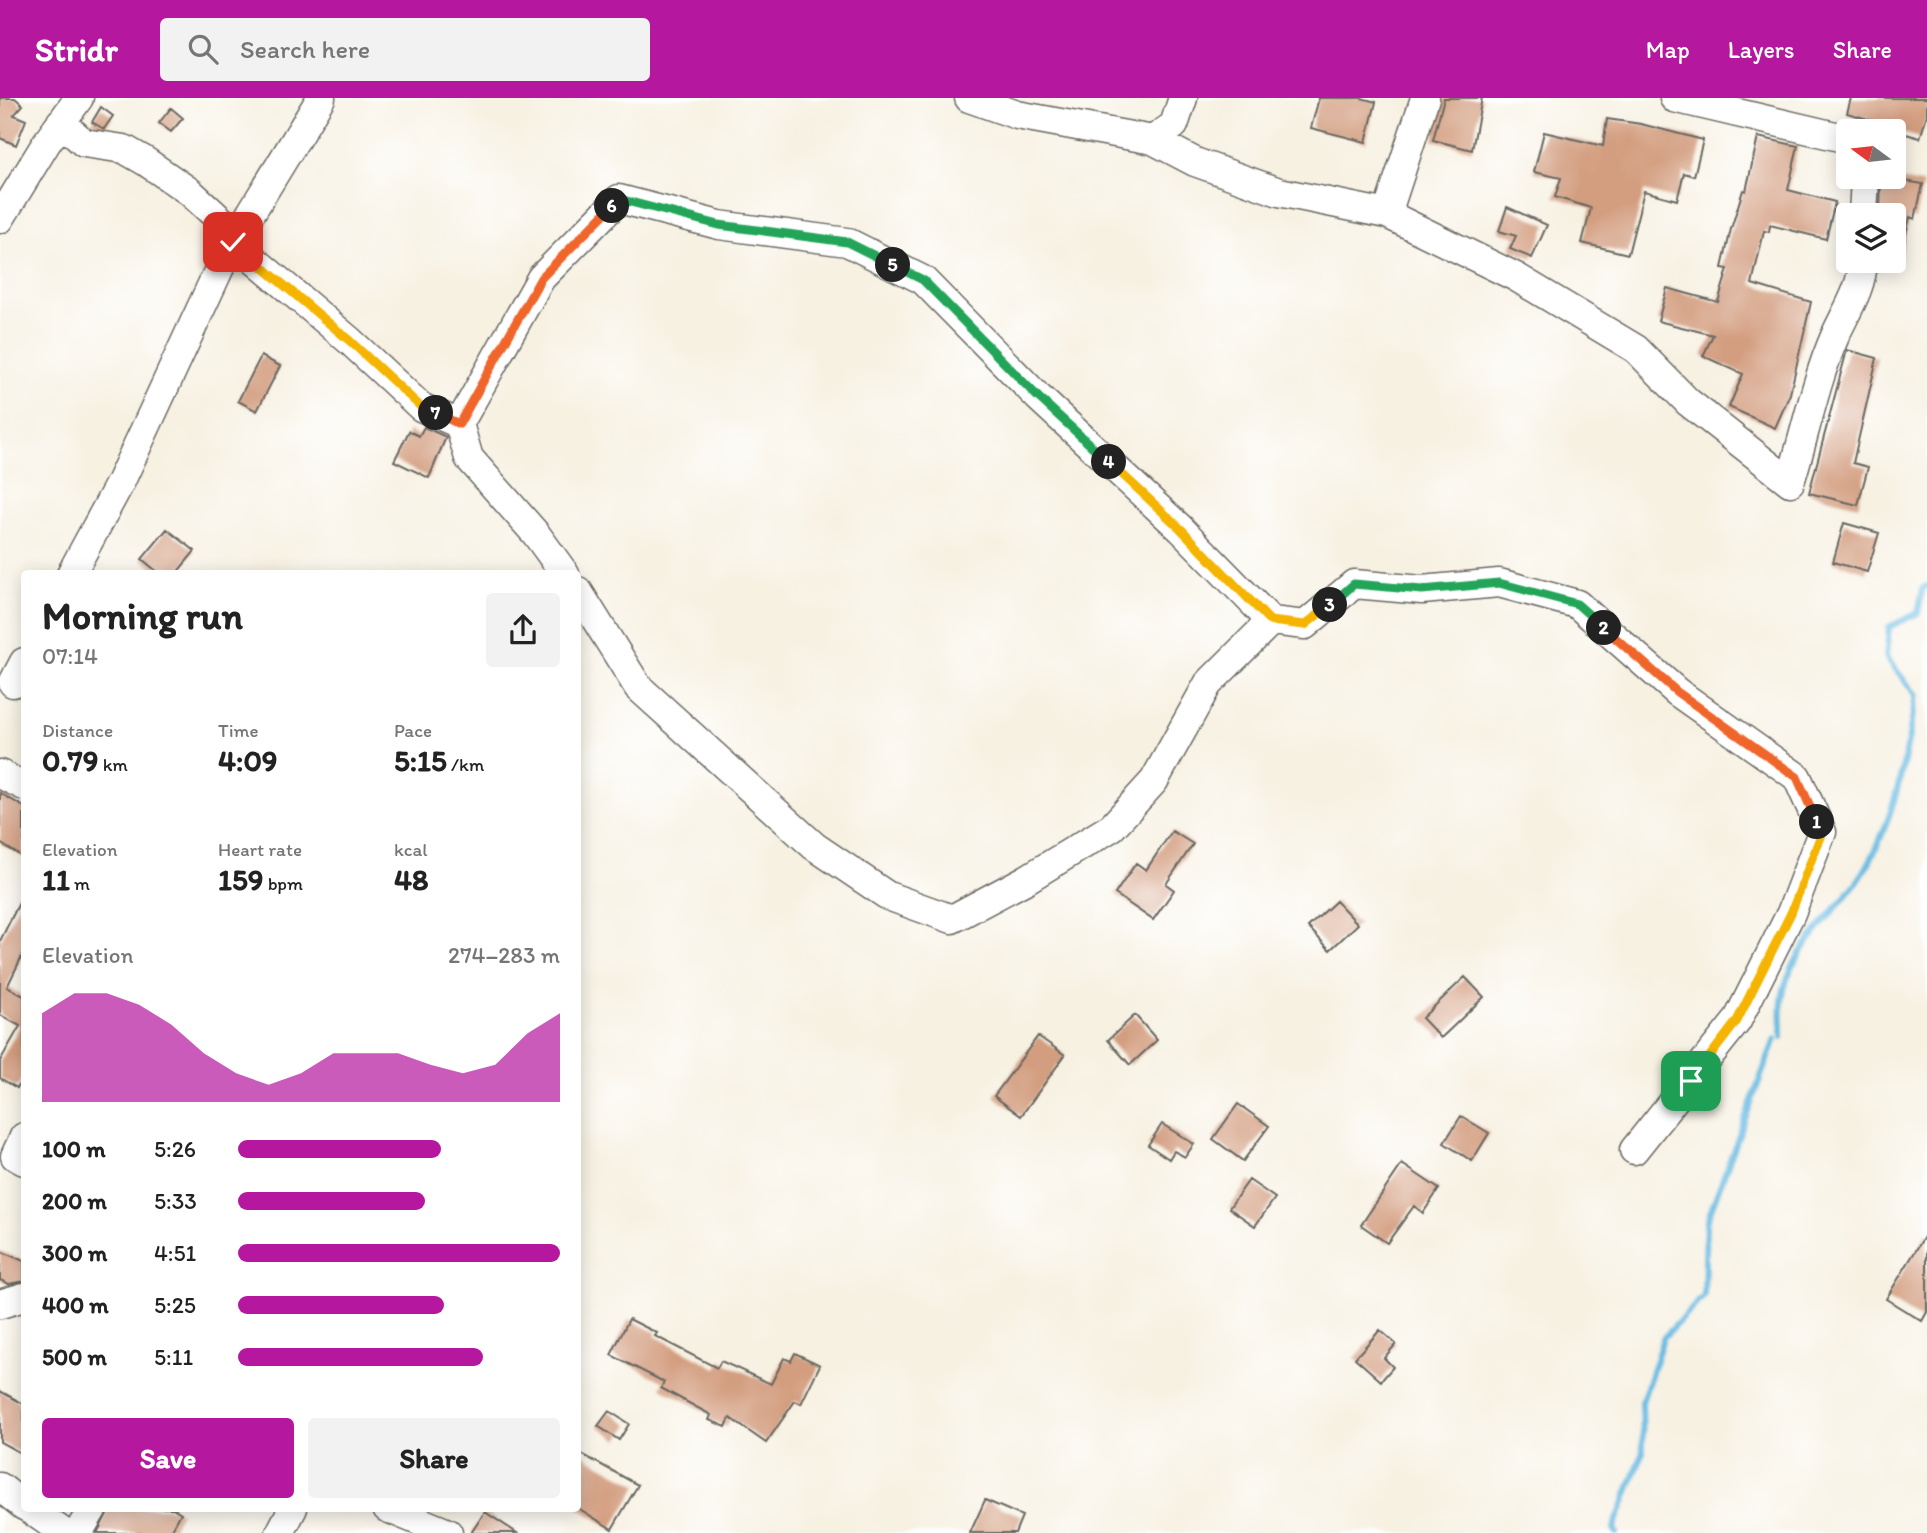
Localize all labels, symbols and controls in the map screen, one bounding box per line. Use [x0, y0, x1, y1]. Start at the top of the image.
search box [160, 18, 650, 81]
text: Stridr [35, 30, 118, 69]
icon: search [184, 30, 222, 68]
text: Search here [240, 33, 370, 65]
text: Map [1646, 35, 1690, 64]
text: Layers [1728, 35, 1795, 64]
text: Share [1833, 35, 1892, 64]
north arrow [1836, 119, 1906, 189]
map controls [1836, 119, 1906, 273]
pin: 6 [594, 188, 630, 224]
text: 6 [606, 194, 617, 217]
button: layers [1836, 203, 1906, 273]
pin [203, 212, 263, 272]
icon: check [214, 223, 252, 261]
pin: 5 [876, 248, 910, 282]
text: 5 [888, 253, 897, 276]
pin: 7 [418, 396, 453, 430]
text: 7 [431, 401, 440, 424]
pin: 4 [1092, 444, 1126, 480]
text: 4 [1103, 450, 1114, 473]
pin: 3 [1312, 588, 1348, 622]
text: Morning run [42, 593, 243, 639]
button: share [486, 593, 560, 667]
text: 3 [1324, 593, 1335, 616]
pin: 2 [1586, 610, 1622, 646]
text: 2 [1599, 616, 1609, 639]
text: 07:14 [42, 642, 98, 670]
text: Distance [42, 719, 113, 742]
text: Time [218, 719, 259, 742]
text: Pace [394, 719, 432, 742]
text: 0.79 [42, 742, 98, 779]
text: 4:09 [218, 742, 278, 779]
text: 5:15 [394, 742, 447, 779]
text: km [98, 753, 128, 776]
text: /km [447, 753, 484, 776]
pin: 1 [1800, 804, 1834, 840]
text: 1 [1812, 810, 1821, 833]
text: Elevation [42, 838, 118, 861]
text: Heart rate [218, 838, 302, 861]
text: kcal [394, 838, 428, 861]
text: 11 [42, 861, 70, 898]
text: 159 [218, 861, 263, 898]
text: 48 [394, 861, 428, 898]
text: m [70, 872, 90, 895]
text: bpm [263, 872, 303, 895]
text: Elevation [42, 941, 133, 969]
text: 274–283 m [448, 941, 560, 969]
pin [1661, 1051, 1721, 1111]
icon: arrive [1672, 1062, 1710, 1100]
text: 100 m [42, 1135, 106, 1163]
text: 5:26 [154, 1135, 196, 1163]
text: 200 m [42, 1187, 107, 1215]
text: 5:33 [154, 1187, 197, 1215]
text: 300 m [42, 1239, 107, 1267]
text: 4:51 [154, 1239, 196, 1267]
text: 400 m [42, 1291, 109, 1319]
text: 5:25 [154, 1291, 196, 1319]
text: 500 m [42, 1343, 107, 1371]
text: 5:11 [154, 1343, 193, 1371]
button: Save [42, 1418, 294, 1498]
button: Share [308, 1418, 560, 1498]

